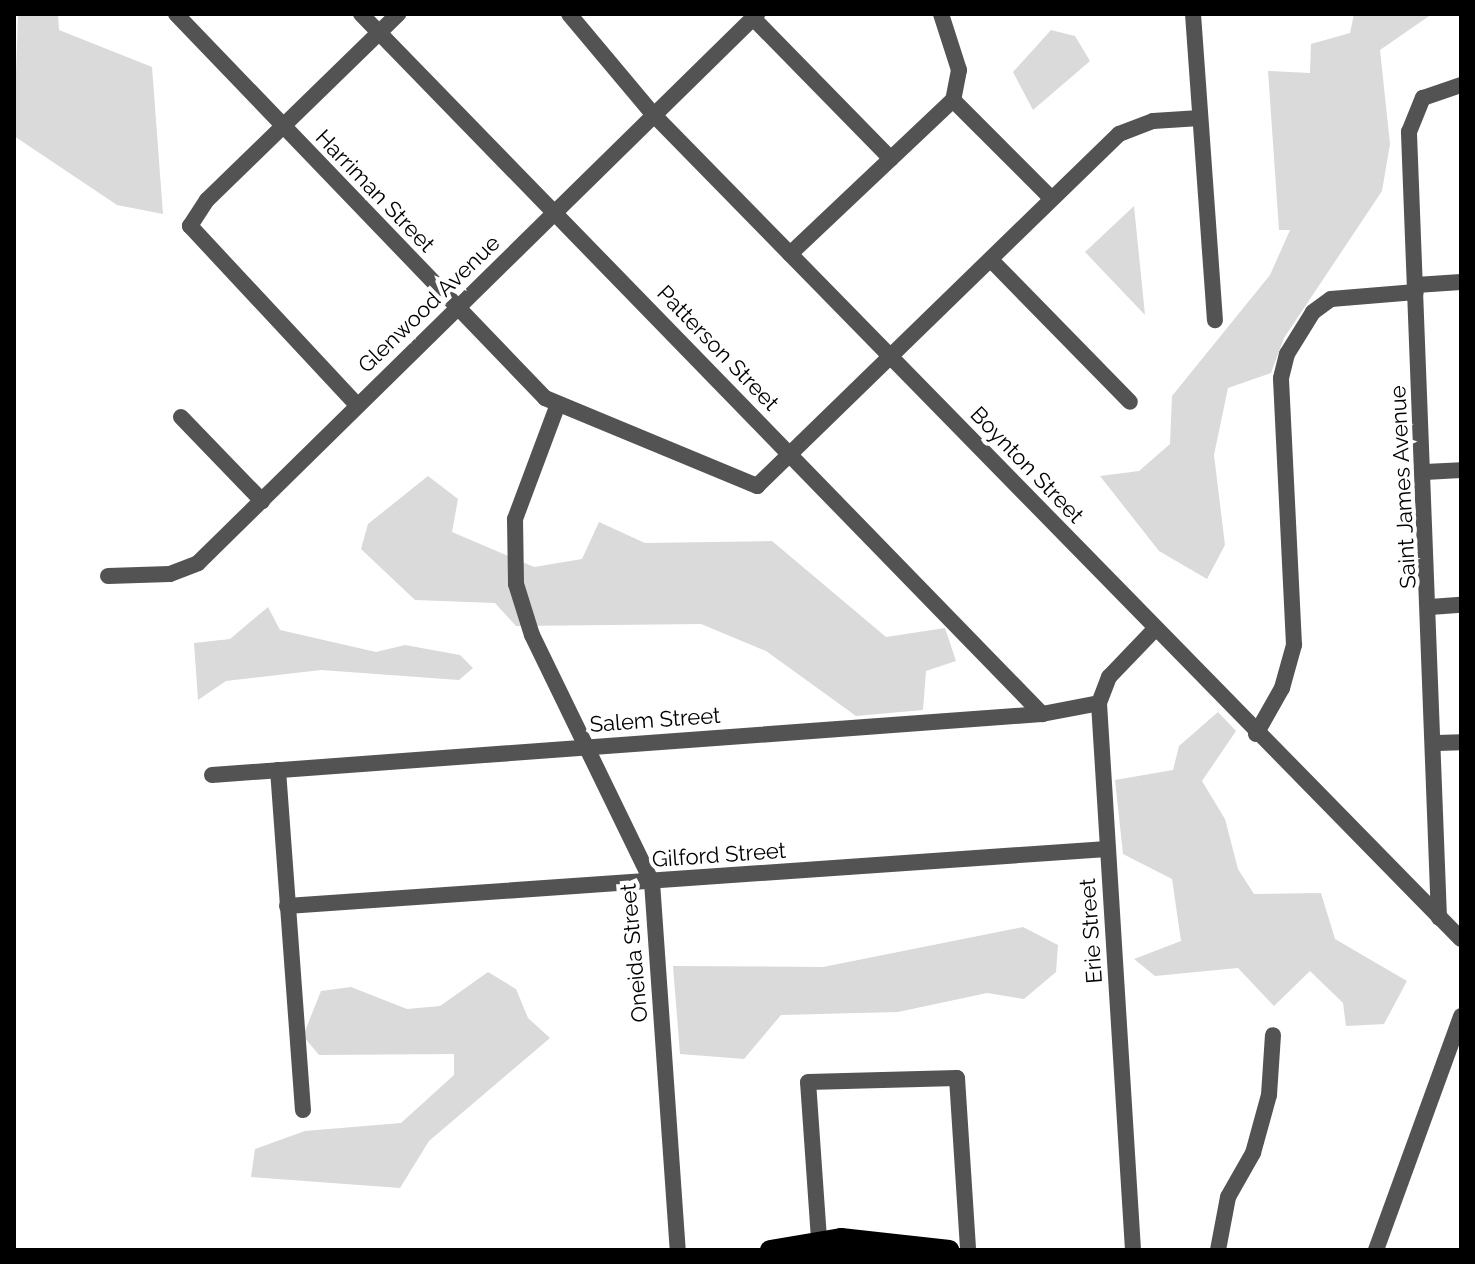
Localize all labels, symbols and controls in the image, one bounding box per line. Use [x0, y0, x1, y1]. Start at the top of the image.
street label: Harriman Street [310, 124, 440, 258]
street label: Glenwood Avenue [352, 229, 506, 379]
street label: Patterson Street [652, 280, 784, 416]
street label: Saint James Avenue [1384, 384, 1422, 590]
street label: Boynton Street [965, 401, 1089, 529]
street label: Salem Street [589, 702, 721, 738]
street label: Gilford Street [651, 837, 787, 873]
street label: Erie Street [1074, 878, 1108, 984]
street label: Oneida Street [615, 882, 653, 1024]

